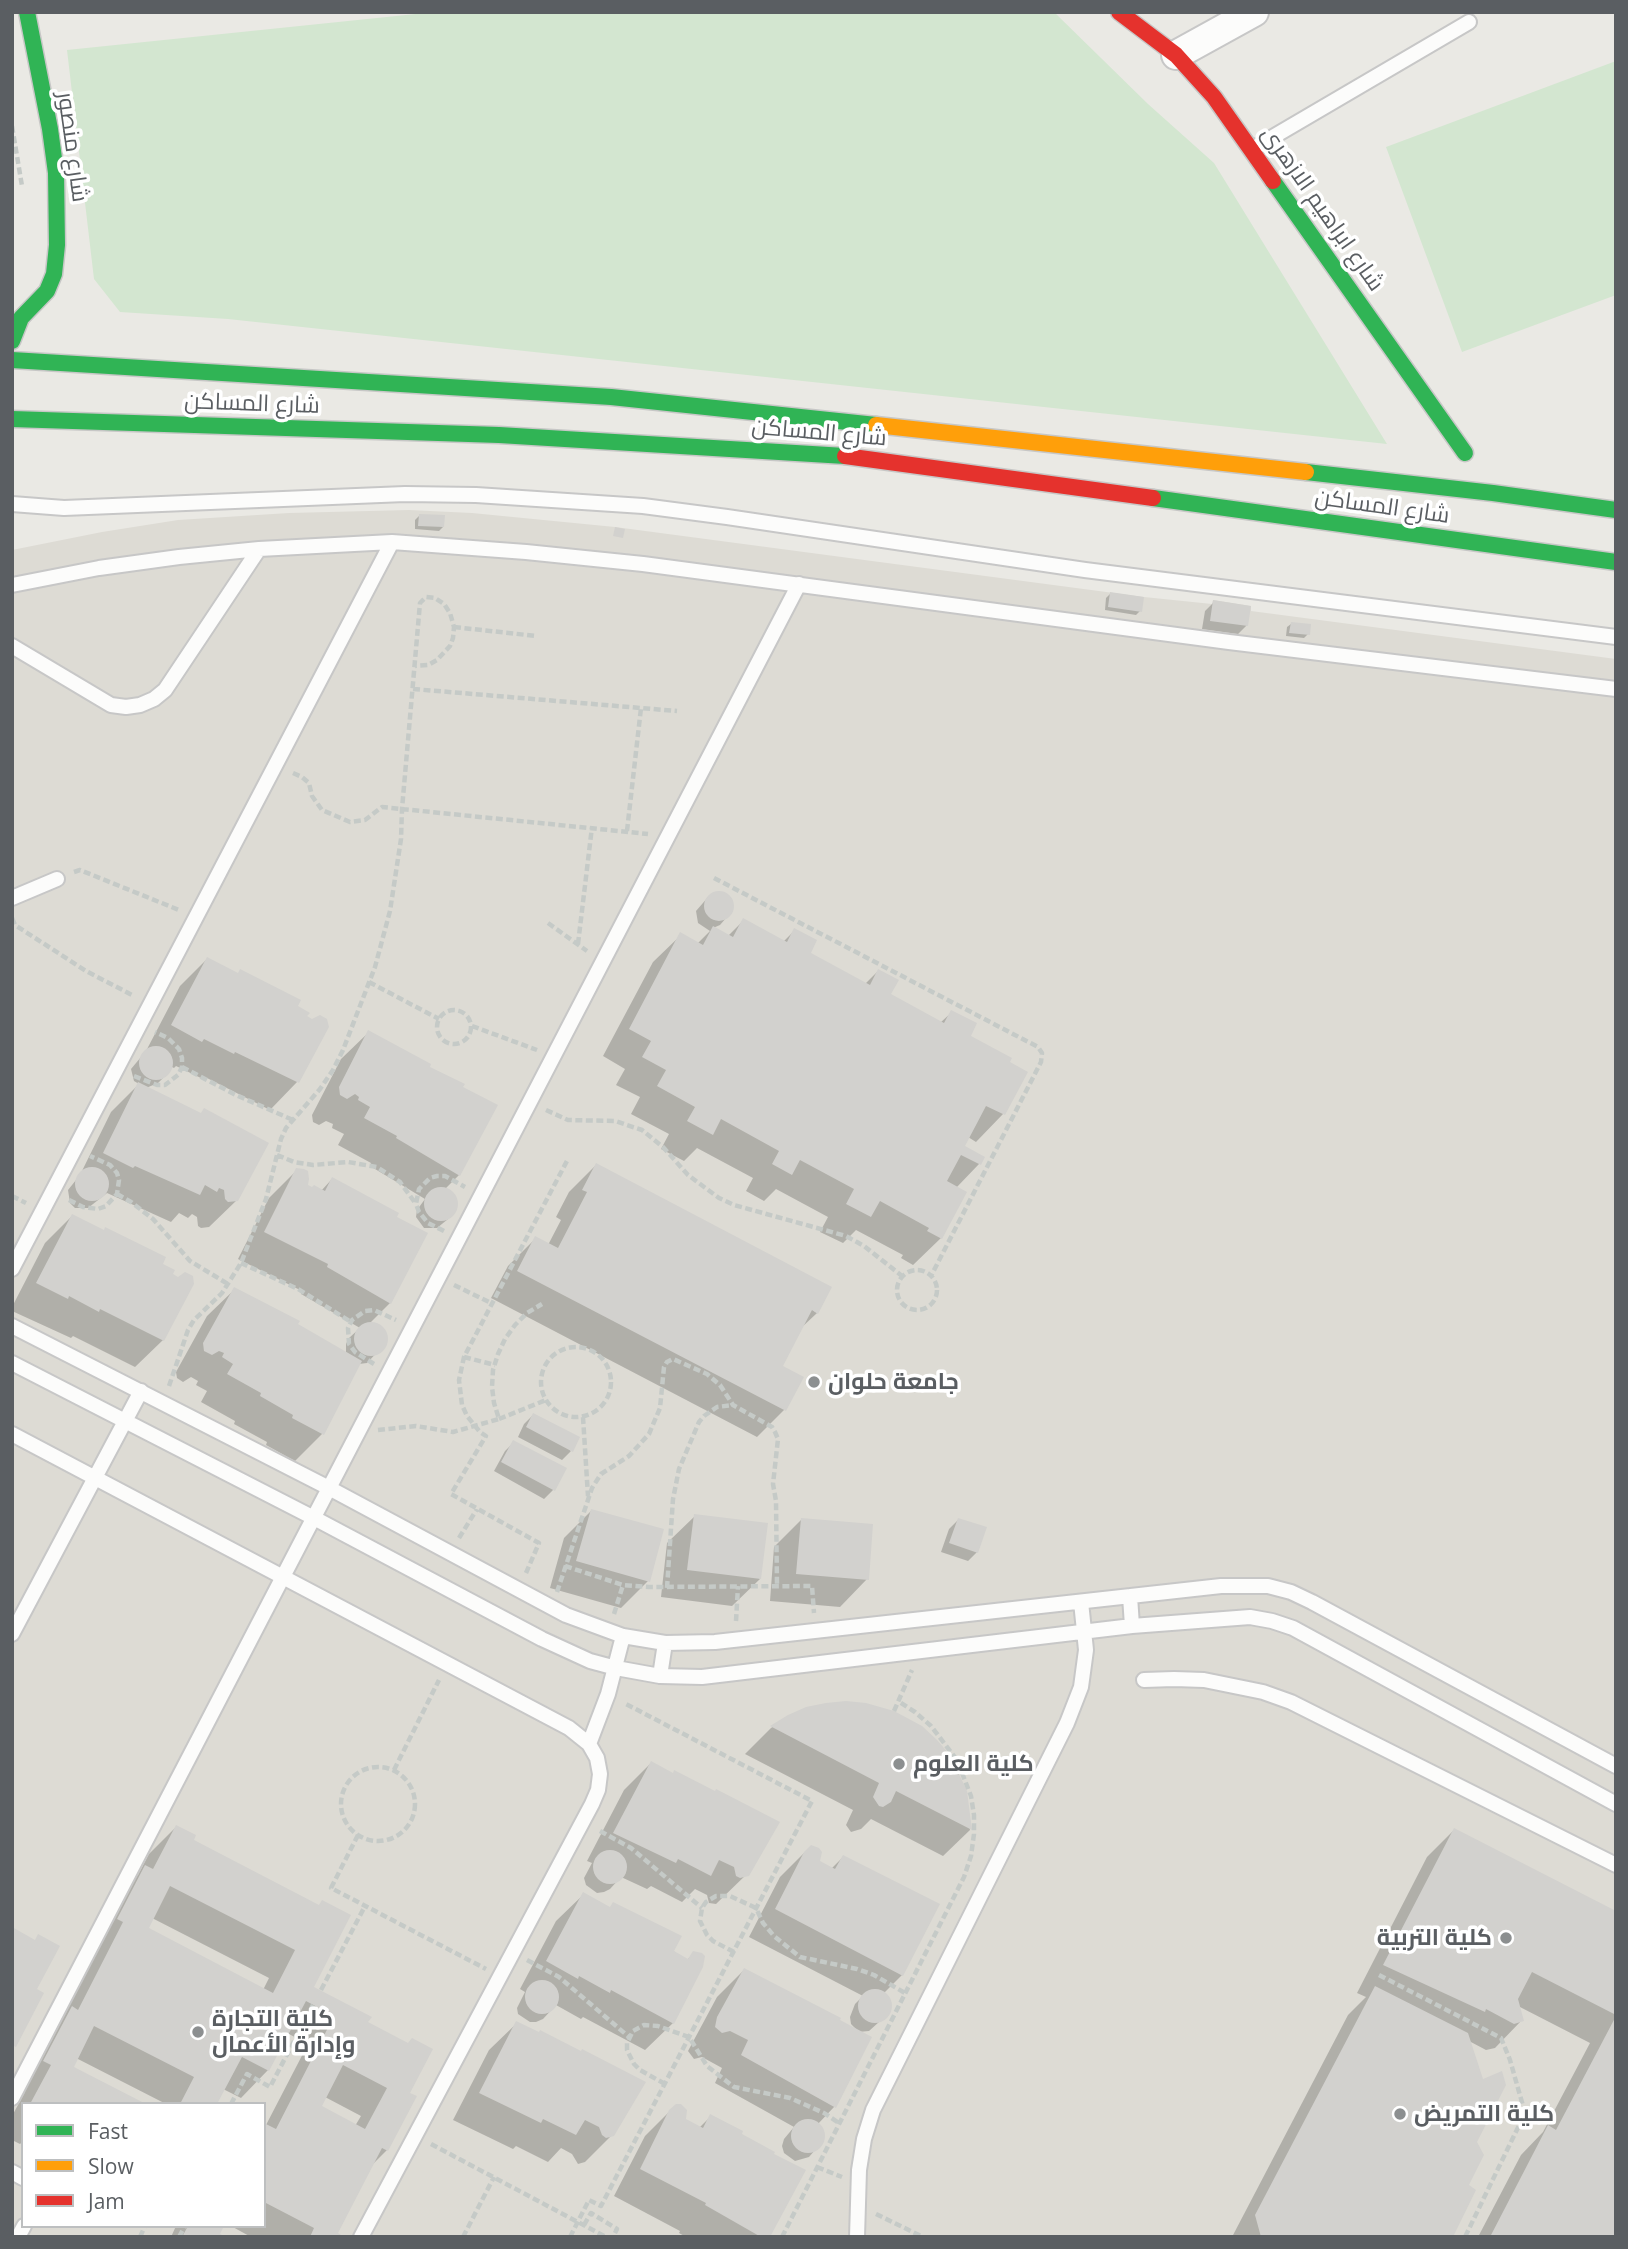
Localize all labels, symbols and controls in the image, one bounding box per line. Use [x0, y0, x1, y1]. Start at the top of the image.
street label: شارع منصور [51, 90, 93, 204]
street label: شارع ابراهيم الازهرى [1255, 121, 1389, 297]
street label: شارع المساكن [184, 388, 320, 420]
street label: شارع المساكن [750, 413, 888, 453]
street label: شارع المساكن [1313, 484, 1451, 530]
place label: جامعة حلوان [828, 1368, 959, 1396]
marker: جامعة حلوان [806, 1374, 822, 1390]
place label: كلية العلوم [913, 1750, 1034, 1778]
marker: كلية العلوم [891, 1756, 907, 1772]
place label: كلية التربية [1377, 1924, 1492, 1952]
marker: كلية التربية [1498, 1930, 1514, 1946]
place label: كلية التجارة وإدارة الأعمال [212, 2005, 355, 2059]
marker: كلية التجارة وإدارة الأعمال [190, 2024, 206, 2040]
place label: كلية التمريض [1414, 2100, 1554, 2128]
legend [21, 2102, 266, 2228]
marker: كلية التمريض [1392, 2106, 1408, 2122]
text: Fast [88, 2117, 128, 2145]
text: Slow [88, 2152, 134, 2180]
text: Jam [88, 2187, 125, 2215]

